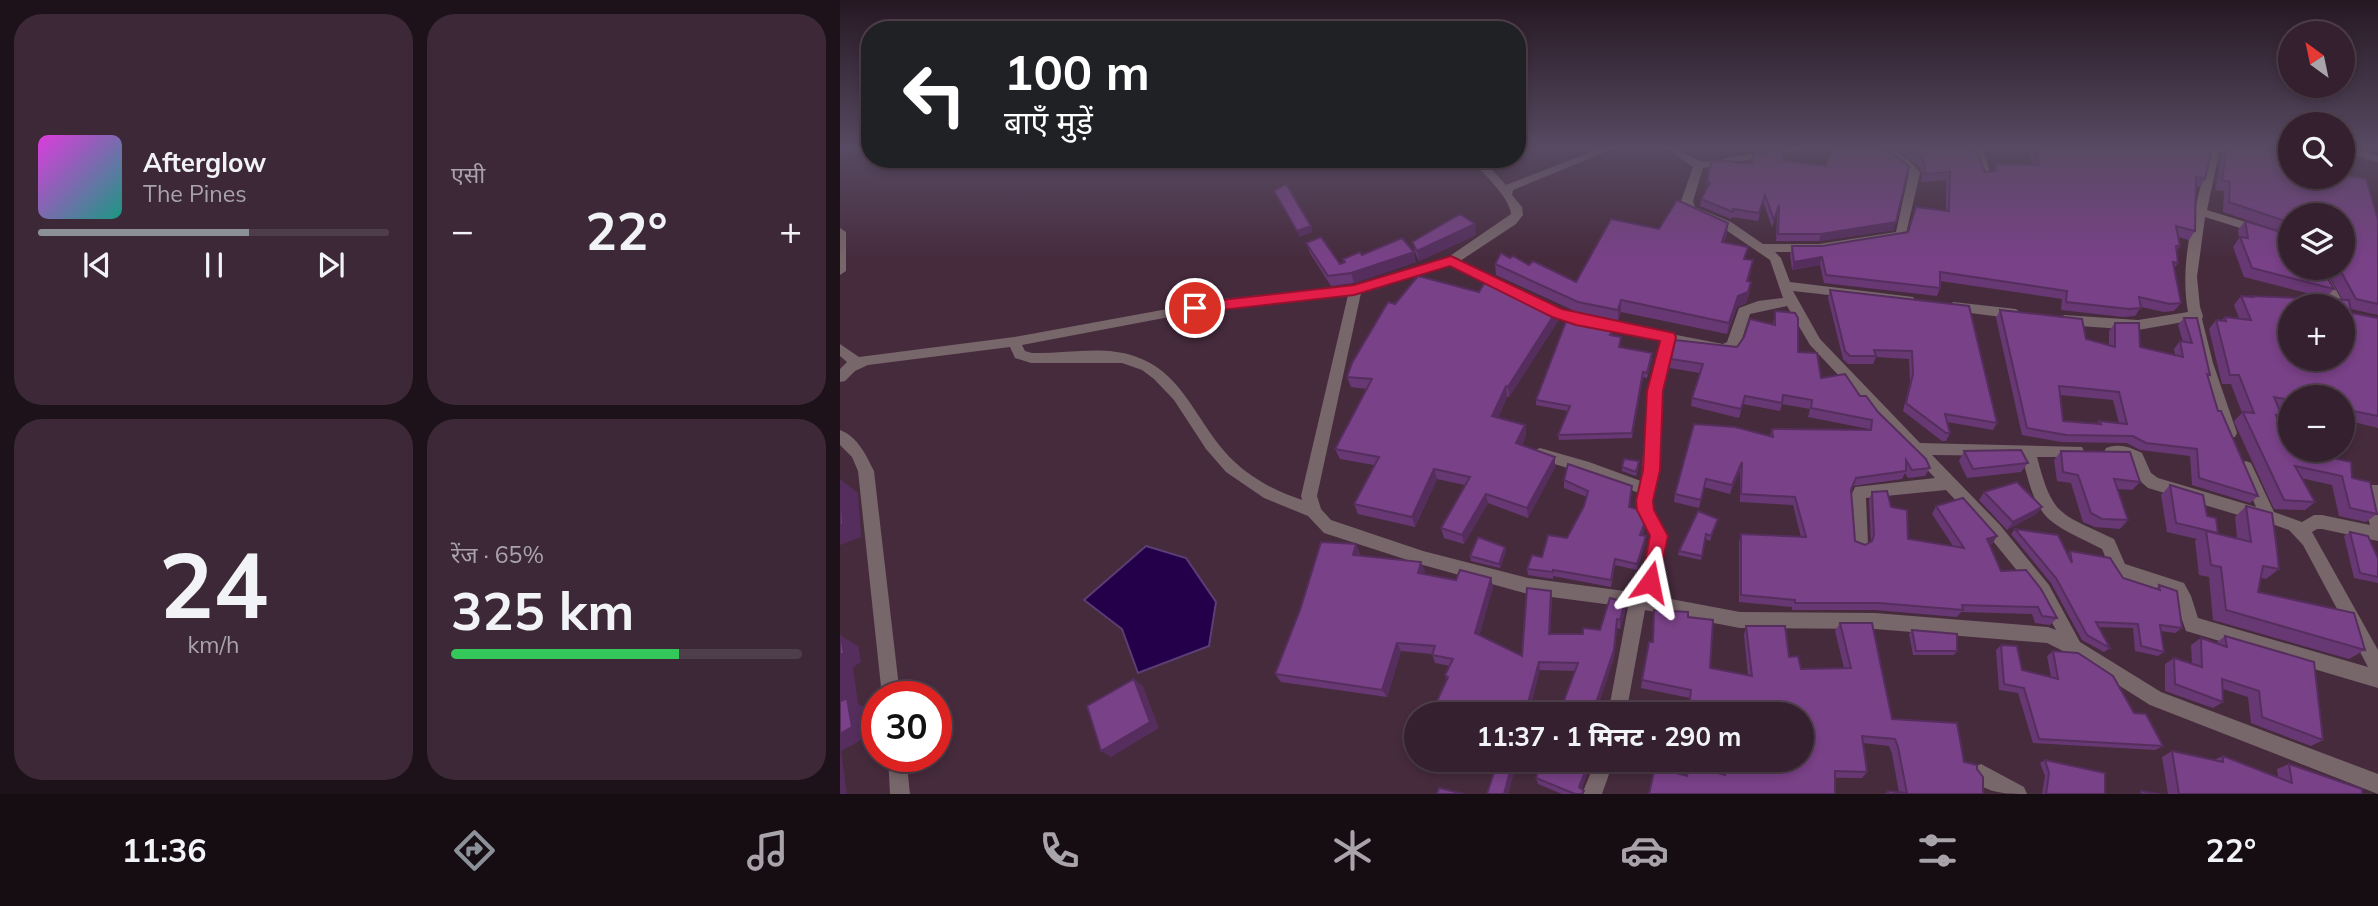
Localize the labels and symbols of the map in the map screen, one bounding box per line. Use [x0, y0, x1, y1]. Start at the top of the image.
north arrow [2278, 21, 2356, 98]
pin [1165, 278, 1225, 338]
position arrow [1613, 545, 1687, 619]
speed limit sign: 30 [861, 681, 952, 772]

